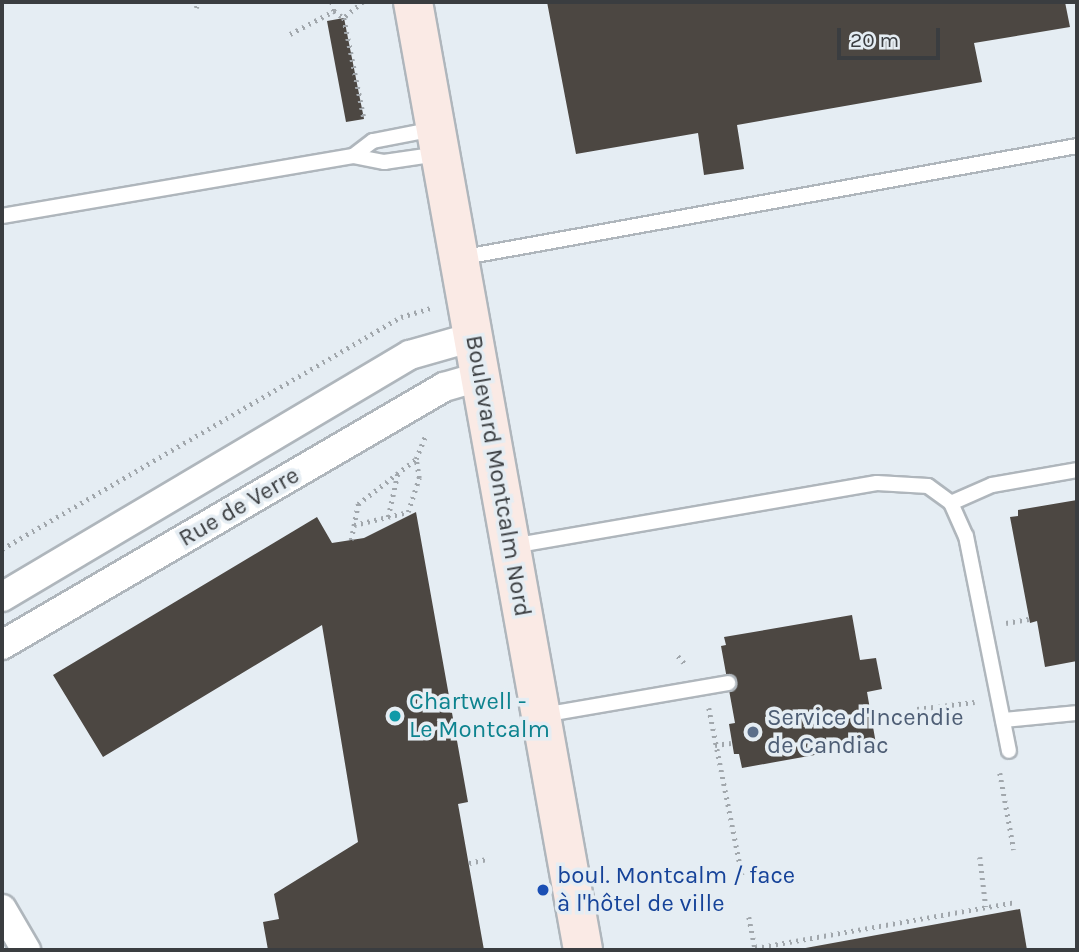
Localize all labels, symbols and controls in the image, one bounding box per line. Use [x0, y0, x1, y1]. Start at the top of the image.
scale bar [841, 14, 944, 58]
text: 20 m [850, 28, 899, 52]
street label: Boulevard Montcalm Nord [459, 333, 537, 619]
street label: Rue de Verre [174, 461, 304, 553]
place label: Chartwell - Le Montcalm [409, 688, 550, 744]
place label: Service d'Incendie de Candiac [767, 704, 964, 760]
marker: Chartwell - Le Montcalm [387, 708, 403, 724]
marker: Service d'Incendie de Candiac [745, 724, 761, 740]
place label: boul. Montcalm / face à l'hôtel de ville [557, 862, 795, 918]
marker: boul. Montcalm / face à l'hôtel de ville [535, 882, 551, 898]

